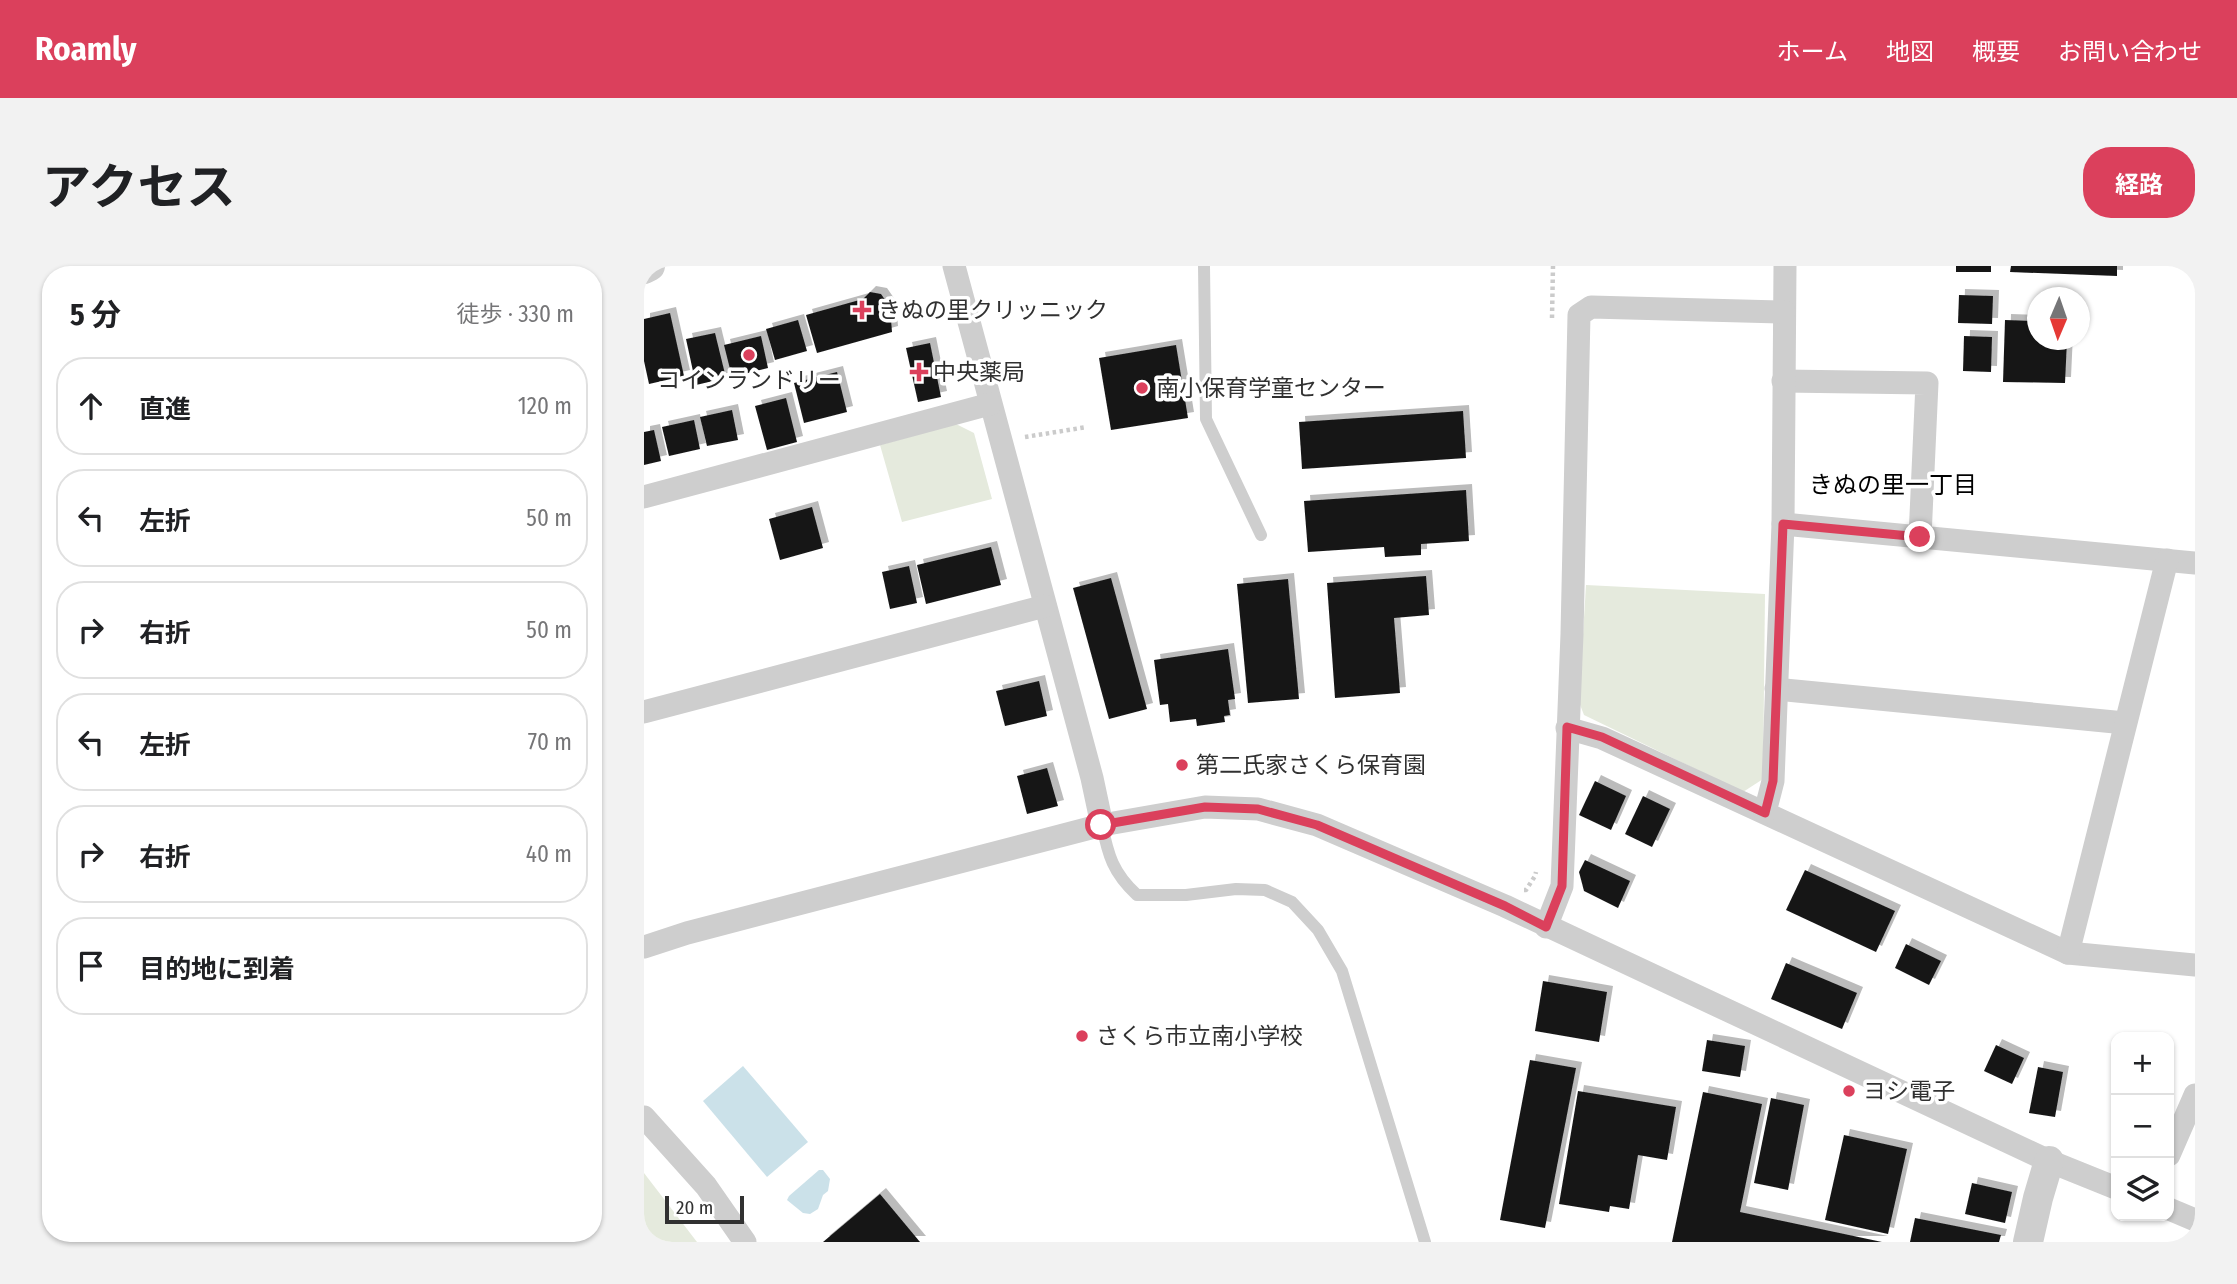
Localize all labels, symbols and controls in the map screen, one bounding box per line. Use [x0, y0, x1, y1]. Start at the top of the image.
text: Roamly [35, 29, 136, 69]
text: ホーム [1777, 38, 1848, 66]
text: 地図 [1886, 38, 1934, 66]
text: 概要 [1972, 38, 2020, 66]
text: お問い合わせ [2058, 38, 2202, 66]
button: 経路 [2083, 147, 2195, 218]
text: アクセス [42, 158, 236, 217]
north arrow [2027, 287, 2090, 350]
place label: きぬの里クリッニック [878, 296, 1108, 324]
text: 5 分 [70, 297, 121, 333]
text: 徒歩 · 330 m [456, 300, 574, 328]
marker: きぬの里クリッニック [852, 300, 872, 320]
marker: コインランドリー [741, 347, 757, 363]
place label: 中央薬局 [933, 358, 1025, 386]
marker: 中央薬局 [911, 364, 927, 380]
place label: コインランドリー [657, 366, 841, 394]
place label: 南小保育学童センター [1156, 374, 1386, 402]
marker: 南小保育学童センター [1134, 380, 1150, 396]
icon: ahead [72, 387, 110, 425]
text: 120 m [518, 392, 572, 420]
text: 直進 [139, 394, 191, 425]
district label: きぬの里一丁目 [1809, 471, 1977, 499]
icon: left [72, 499, 110, 537]
text: 50 m [526, 504, 572, 532]
text: 左折 [139, 506, 191, 537]
route end [1904, 521, 1935, 552]
icon: right [72, 611, 110, 649]
text: 50 m [526, 616, 572, 644]
text: 右折 [139, 618, 191, 649]
icon: left [72, 723, 110, 761]
text: 70 m [528, 728, 572, 756]
text: 左折 [139, 730, 191, 761]
place label: 第二氏家さくら保育園 [1196, 751, 1426, 779]
marker: 第二氏家さくら保育園 [1174, 757, 1190, 773]
route start [1085, 809, 1116, 840]
icon: right [72, 835, 110, 873]
text: 40 m [526, 840, 572, 868]
text: 右折 [139, 842, 191, 873]
icon: arrive [72, 947, 110, 985]
text: 目的地に到着 [139, 954, 295, 985]
place label: さくら市立南小学校 [1096, 1022, 1303, 1050]
marker: さくら市立南小学校 [1074, 1028, 1090, 1044]
map controls [2111, 1032, 2174, 1221]
button: + [2111, 1032, 2174, 1095]
place label: ヨシ電子 [1863, 1077, 1955, 1105]
marker: ヨシ電子 [1841, 1083, 1857, 1099]
button: − [2111, 1095, 2174, 1158]
button: layers [2111, 1158, 2174, 1221]
scale bar [665, 1193, 744, 1225]
text: 20 m [676, 1196, 713, 1219]

